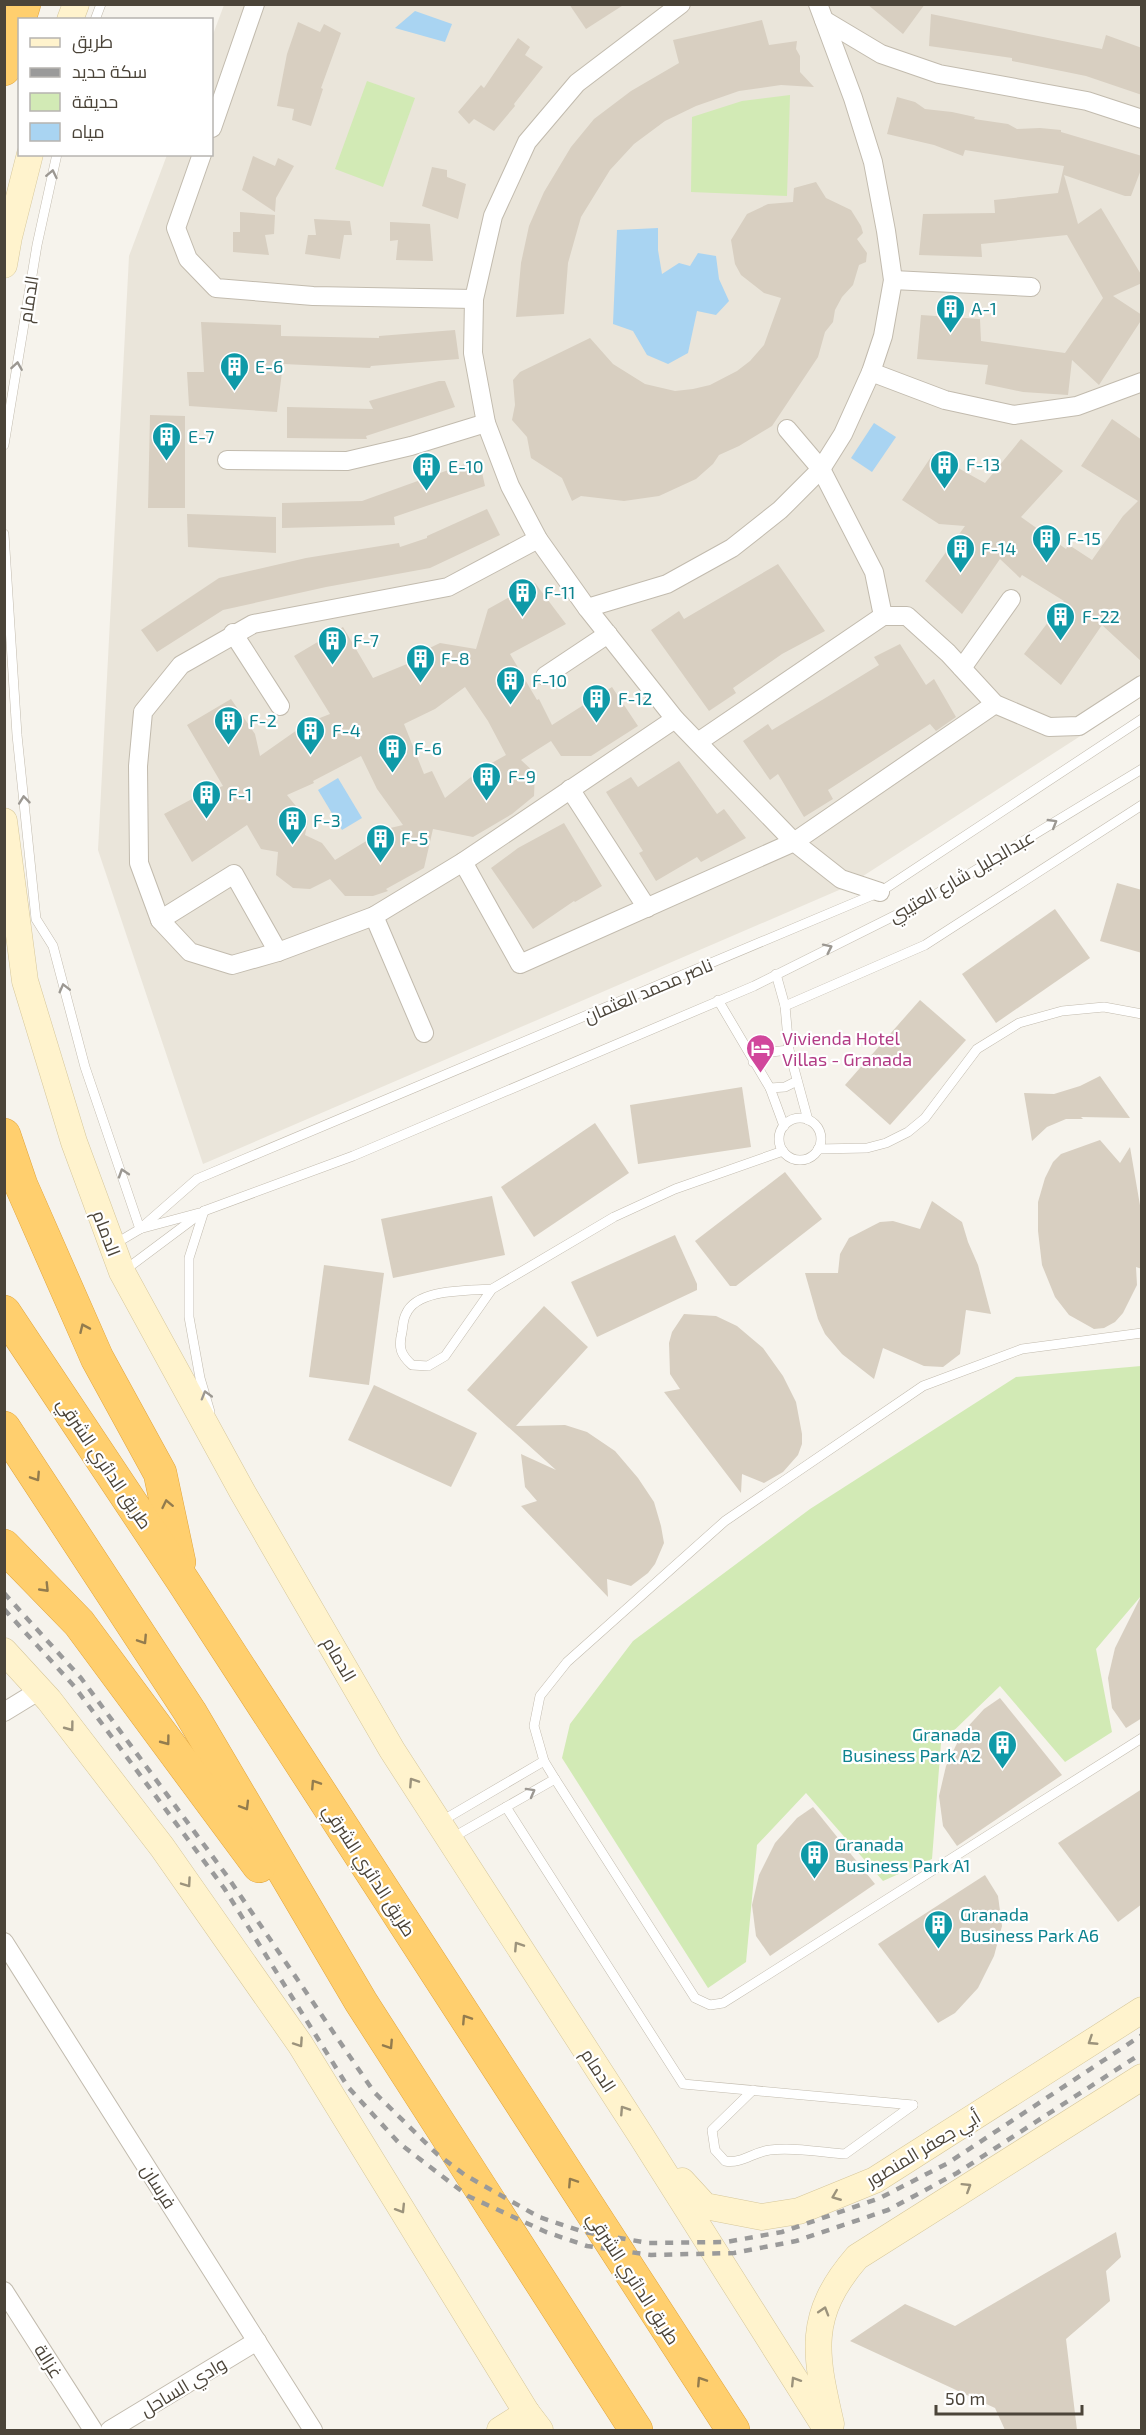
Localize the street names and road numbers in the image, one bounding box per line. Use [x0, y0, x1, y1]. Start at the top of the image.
street label: الدمام [13, 274, 45, 325]
street label: عبدالجليل شارع العتيبي [884, 825, 1040, 930]
street label: ناصر محمد العثمان [580, 953, 716, 1028]
street label: الدمام [86, 1207, 126, 1260]
street label: طريق الدائري الشرقي [50, 1393, 157, 1535]
street label: الدمام [317, 1633, 361, 1686]
street label: طريق الدائري الشرقي [316, 1800, 421, 1942]
street label: الدمام [575, 2044, 621, 2097]
street label: أبي جعفر المنصور [861, 2105, 986, 2195]
street label: فرسان [136, 2160, 181, 2213]
street label: طريق الدائري الشرقي [580, 2208, 685, 2350]
street label: غزالة [29, 2340, 68, 2383]
street label: وادي الساحل [136, 2352, 232, 2424]

